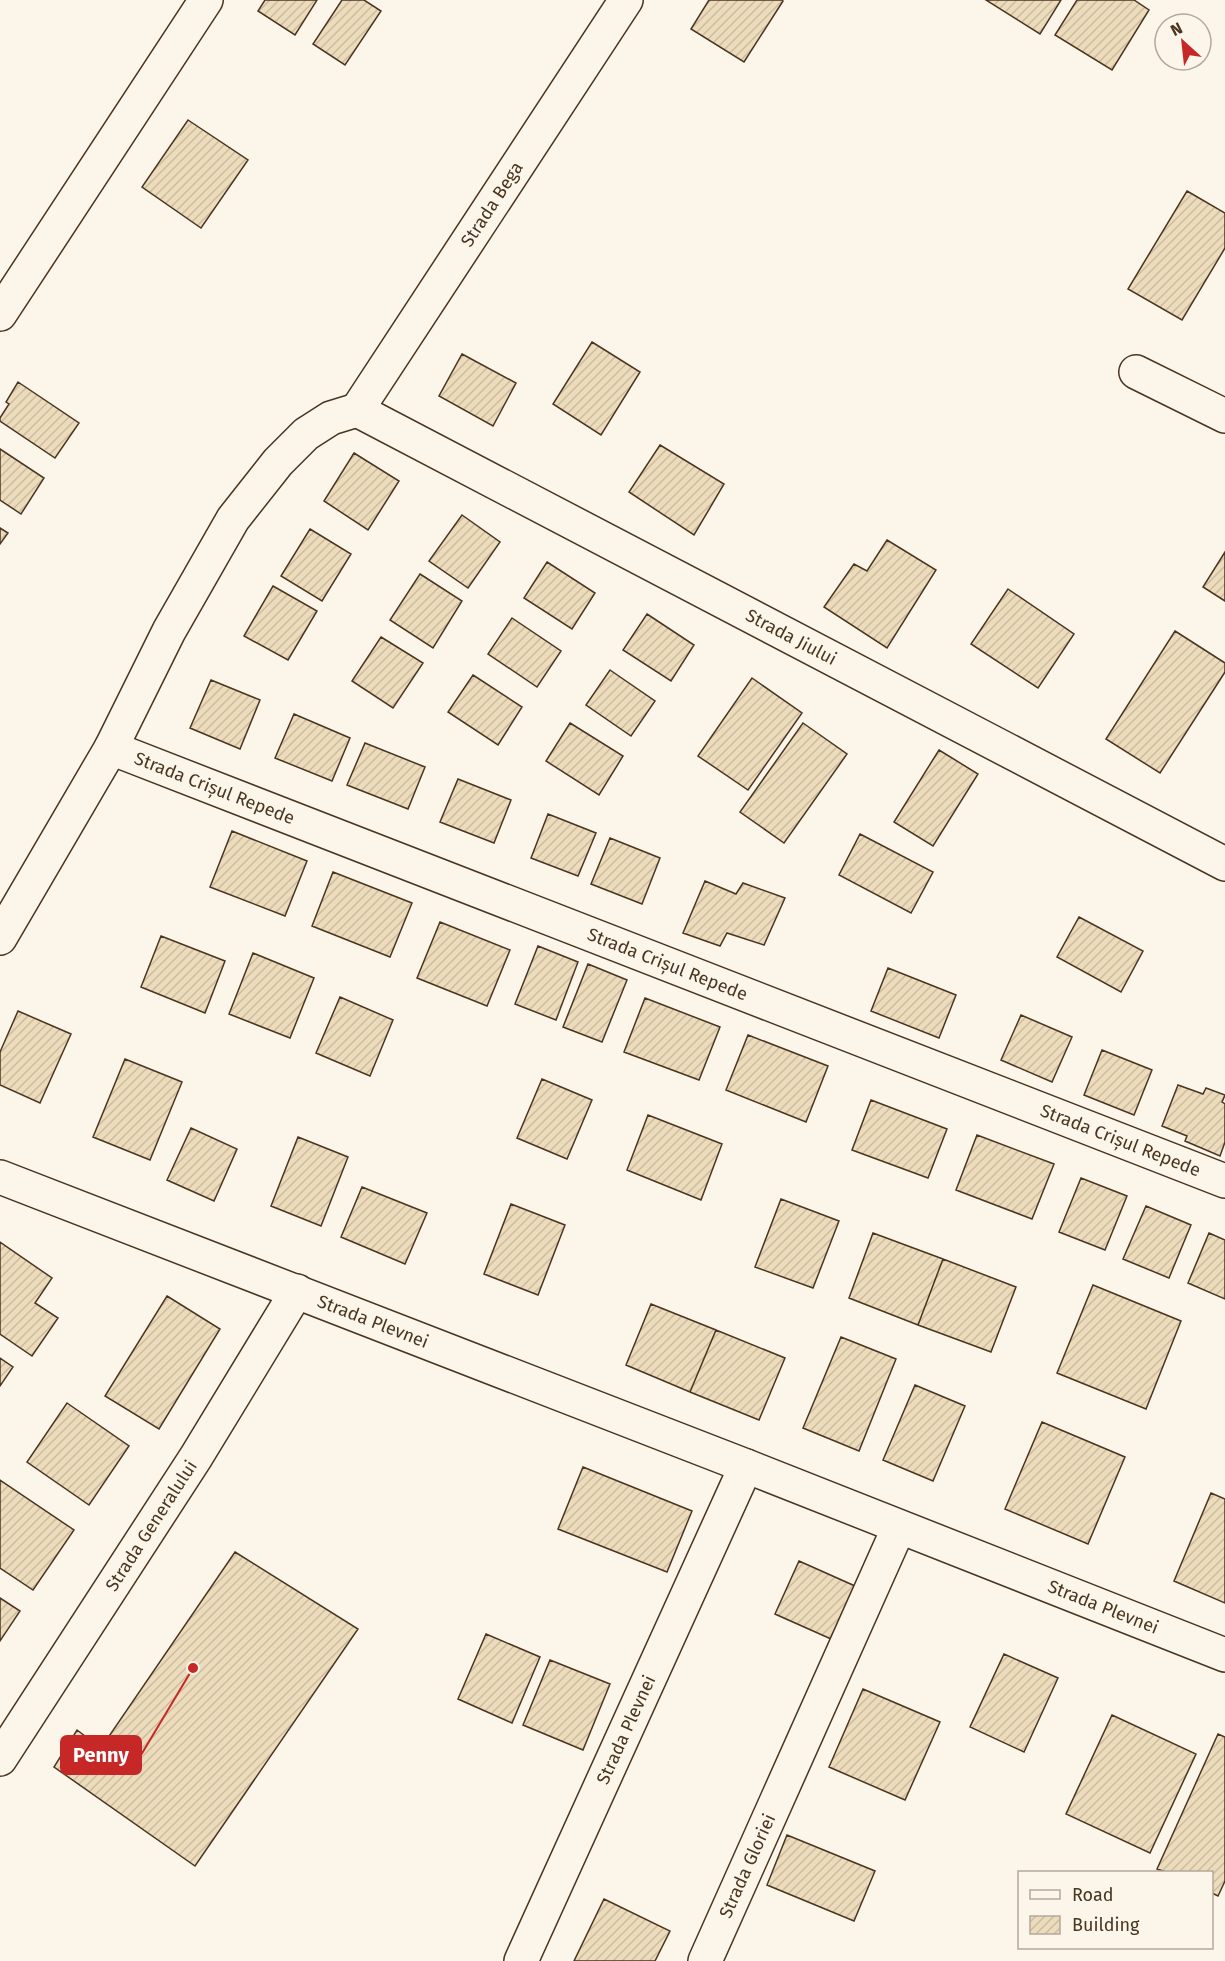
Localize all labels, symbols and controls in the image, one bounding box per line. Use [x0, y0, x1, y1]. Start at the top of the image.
north arrow [1153, 12, 1213, 72]
text: N [1167, 18, 1185, 40]
street label: Strada Bega [456, 158, 528, 251]
street label: Strada Jiului [742, 604, 840, 670]
street label: Strada Crișul Repede [131, 747, 298, 829]
street label: Strada Crișul Repede [584, 923, 751, 1005]
street label: Strada Crișul Repede [1037, 1099, 1204, 1181]
street label: Strada Plevnei [314, 1290, 432, 1353]
street label: Strada Generalului [101, 1456, 202, 1596]
street label: Strada Plevnei [1045, 1575, 1162, 1639]
street label: Strada Plevnei [592, 1672, 660, 1788]
callout: Penny [61, 1736, 141, 1774]
text: Penny [73, 1743, 130, 1767]
street label: Strada Gloriei [715, 1811, 780, 1922]
legend [1018, 1871, 1213, 1949]
text: Road [1072, 1884, 1114, 1906]
text: Building [1072, 1914, 1140, 1936]

